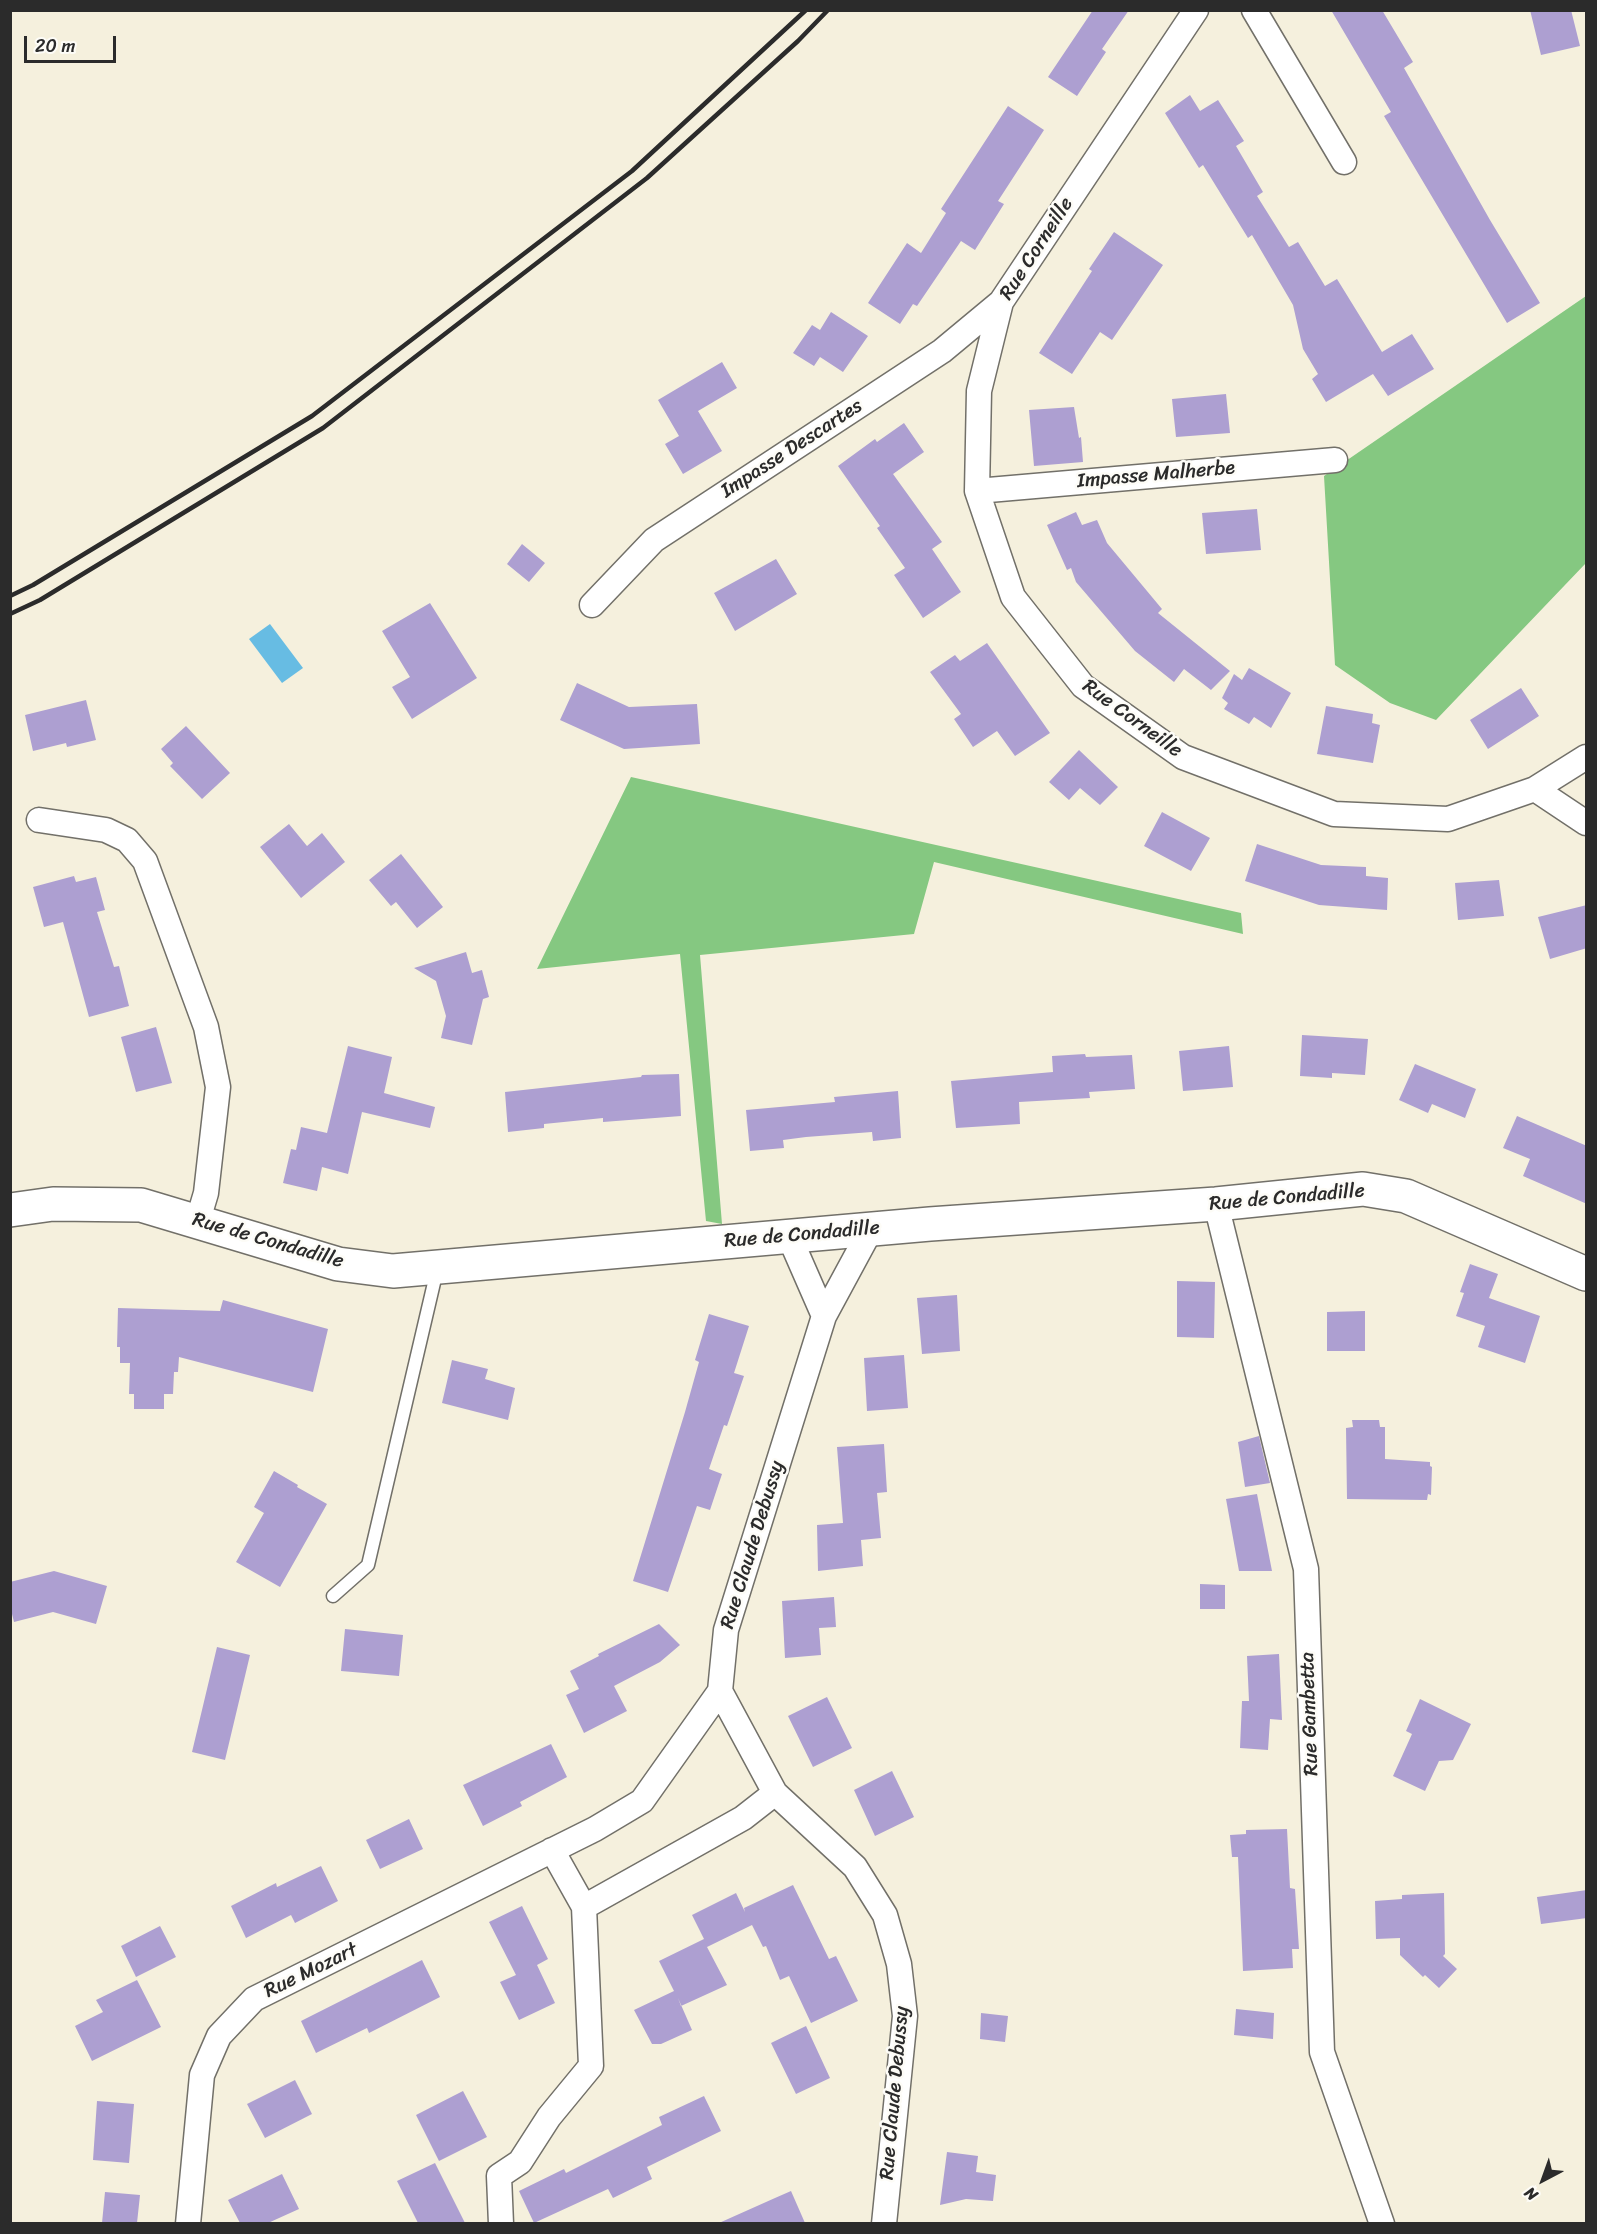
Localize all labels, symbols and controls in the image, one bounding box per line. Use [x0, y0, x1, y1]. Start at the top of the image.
scale bar [27, 24, 118, 62]
text: 20 m [35, 30, 75, 62]
street label: Rue Corneille [995, 193, 1079, 305]
street label: Impasse Descartes [717, 394, 867, 504]
street label: Impasse Malherbe [1076, 456, 1236, 494]
street label: Rue Corneille [1077, 675, 1187, 763]
street label: Rue de Condadille [1208, 1179, 1366, 1217]
street label: Rue de Condadille [190, 1208, 346, 1274]
street label: Rue de Condadille [723, 1216, 881, 1254]
street label: Rue Claude Debussy [716, 1458, 790, 1632]
street label: Rue Gambetta [1296, 1652, 1324, 1776]
street label: Rue Mozart [261, 1938, 361, 2004]
street label: Rue Claude Debussy [875, 2005, 915, 2181]
north arrow [1513, 2150, 1573, 2210]
text: N [1517, 2179, 1545, 2209]

